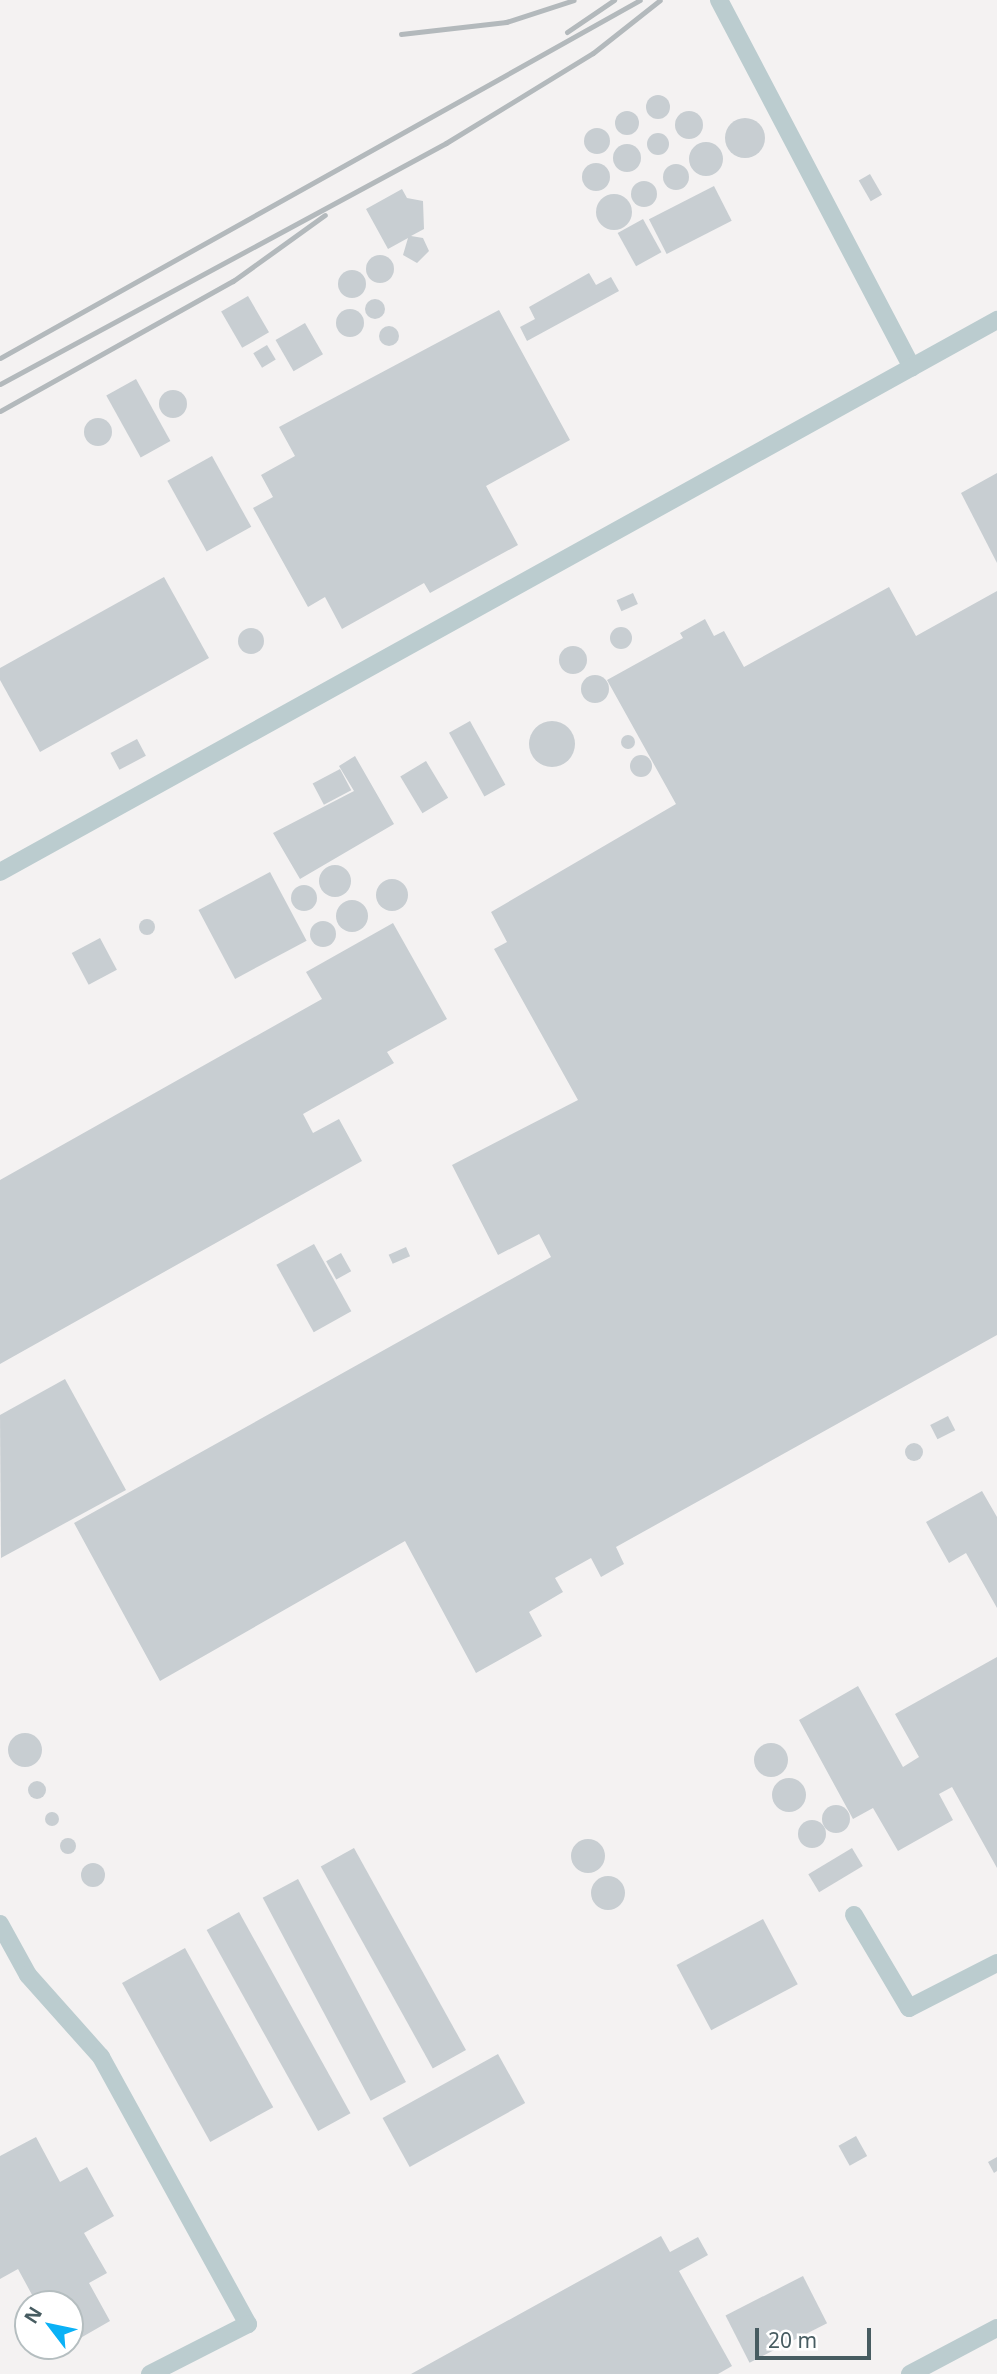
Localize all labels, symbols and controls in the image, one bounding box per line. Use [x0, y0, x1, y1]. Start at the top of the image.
north arrow [14, 2290, 84, 2360]
text: N [18, 2301, 48, 2328]
scale bar [759, 2314, 874, 2358]
text: 20 m [768, 2326, 817, 2354]

